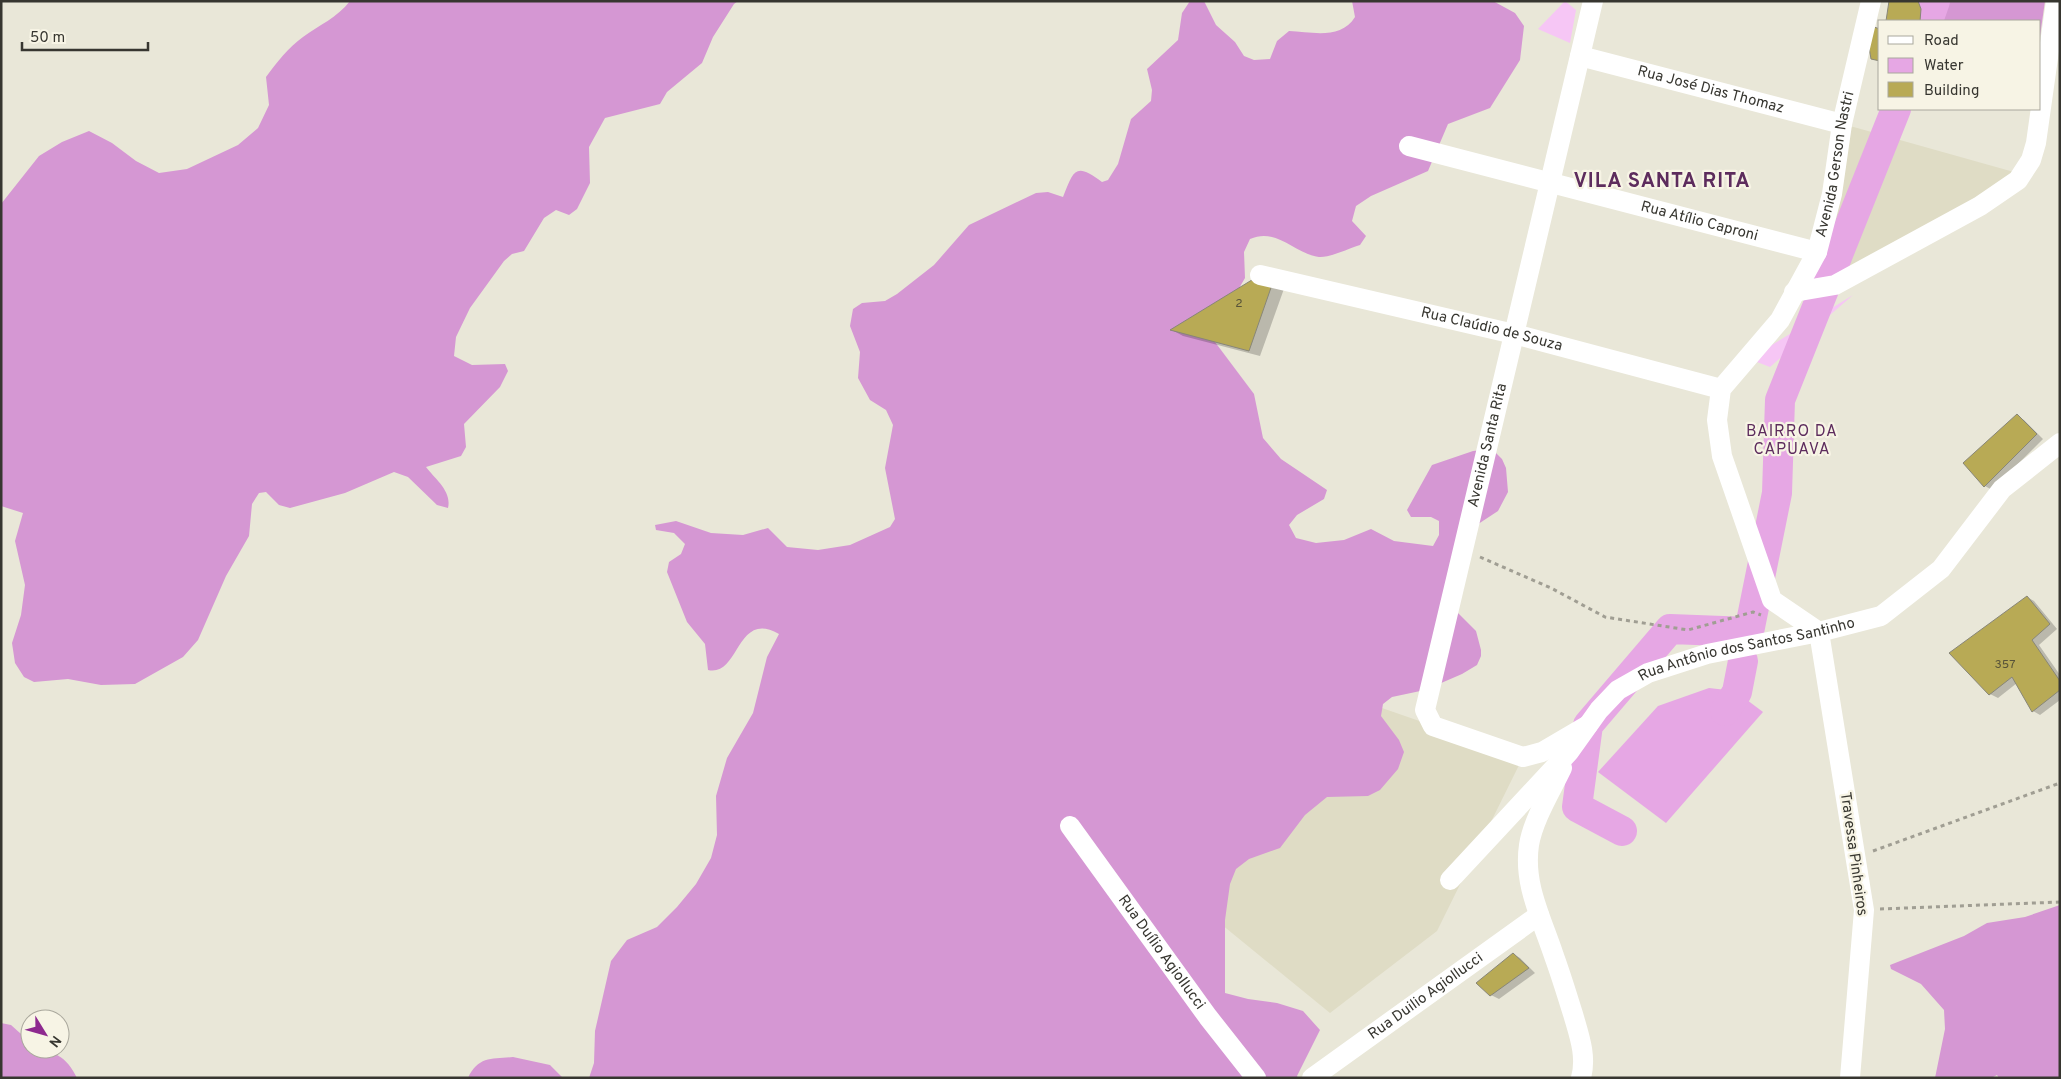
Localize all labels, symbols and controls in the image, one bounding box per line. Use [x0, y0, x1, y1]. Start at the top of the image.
scale bar [22, 20, 149, 52]
legend [1878, 20, 2041, 110]
text: 50 m [30, 29, 65, 48]
text: Road [1924, 32, 1959, 51]
text: Water [1924, 57, 1964, 76]
street label: Rua José Dias Thomaz [1635, 62, 1786, 118]
text: Building [1924, 82, 1979, 101]
street label: Avenida Gerson Nastri [1812, 89, 1859, 239]
district label: VILA SANTA RITA [1574, 169, 1750, 195]
street label: Rua Atílio Caproni [1639, 197, 1760, 246]
house number: 2 [1235, 296, 1243, 312]
street label: Rua Claúdio de Souza [1419, 303, 1564, 356]
street label: Avenida Santa Rita [1464, 381, 1512, 509]
district label: BAIRRO DA CAPUAVA [1746, 422, 1838, 460]
street label: Rua Antônio dos Santos Santinho [1635, 614, 1857, 686]
house number: 357 [1995, 657, 2015, 673]
street label: Travessa Pinheiros [1835, 791, 1871, 917]
street label: Rua Duílio Agiollucci [1113, 891, 1209, 1014]
street label: Rua Duilio Agiollucci [1364, 949, 1487, 1044]
north arrow [20, 1009, 70, 1059]
text: N [44, 1032, 64, 1050]

